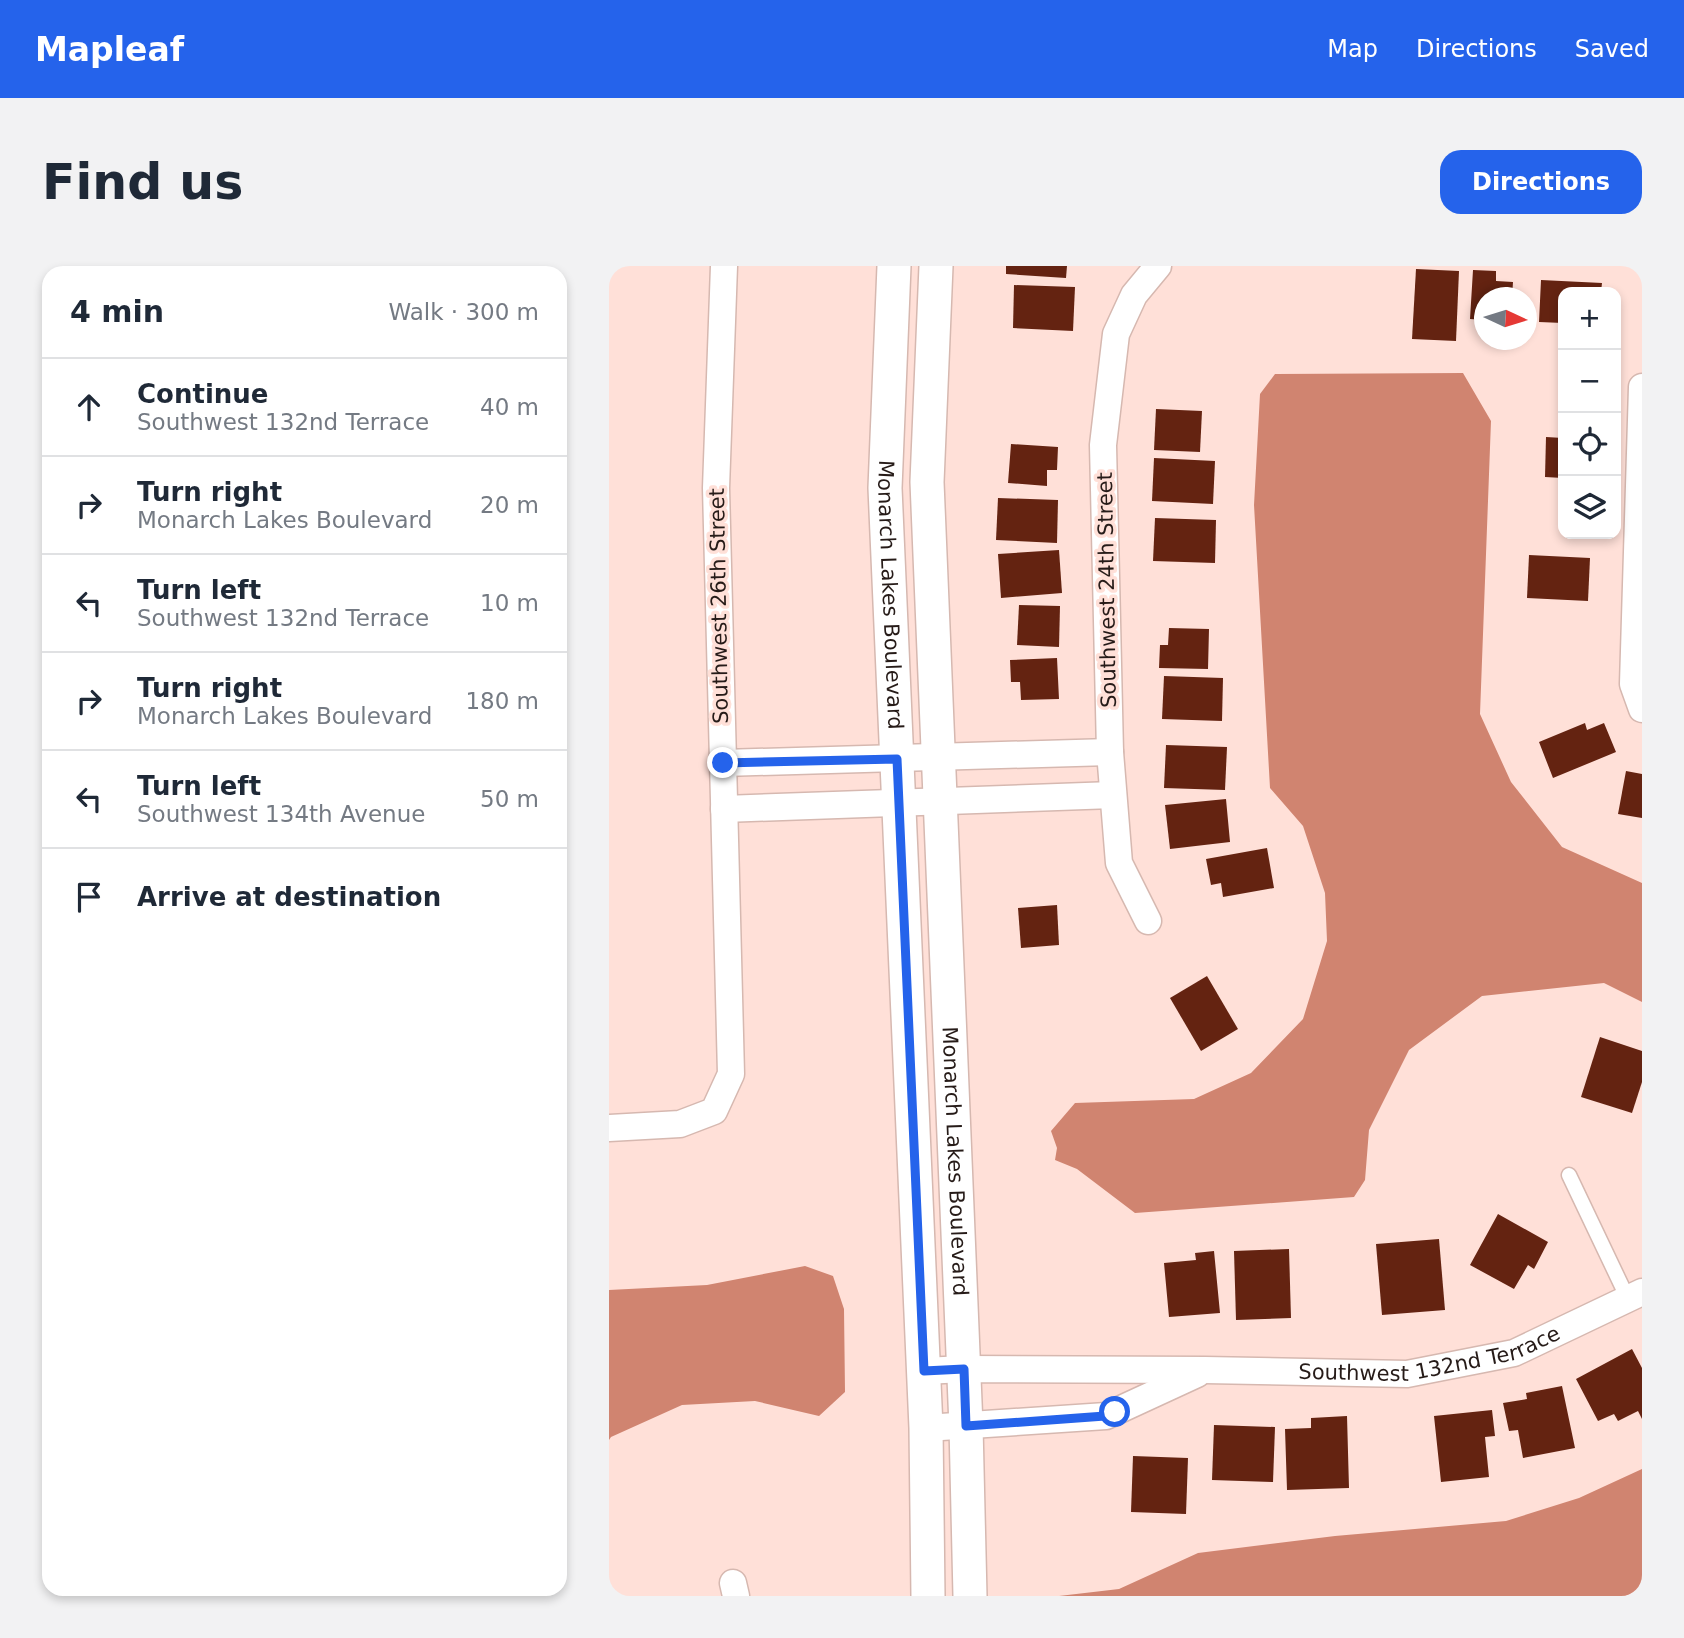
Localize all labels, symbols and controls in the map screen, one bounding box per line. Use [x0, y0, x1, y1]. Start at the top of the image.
text: Mapleaf [35, 30, 184, 69]
text: Map [1327, 35, 1378, 63]
text: Directions [1416, 35, 1537, 63]
text: Saved [1575, 35, 1649, 63]
button: Directions [1440, 150, 1642, 214]
text: Find us [42, 154, 243, 211]
north arrow [1474, 287, 1537, 350]
map controls [1558, 287, 1621, 539]
button: + [1558, 287, 1621, 350]
text: 4 min [70, 294, 164, 329]
text: Walk · 300 m [388, 299, 539, 325]
button: − [1558, 350, 1621, 413]
text: Continue [137, 379, 268, 409]
icon: ahead [70, 388, 108, 426]
text: 40 m [480, 394, 539, 420]
text: Southwest 132nd Terrace [137, 409, 429, 435]
button: locate [1558, 413, 1621, 476]
street label: Monarch Lakes Boulevard [873, 459, 908, 730]
street label: Southwest 24th Street [1093, 472, 1121, 708]
button: layers [1558, 476, 1621, 539]
text: Turn right [137, 477, 282, 507]
icon: right [70, 486, 108, 524]
street label: Southwest 26th Street [705, 488, 733, 724]
text: 20 m [480, 492, 539, 518]
text: Monarch Lakes Boulevard [137, 507, 432, 533]
text: Turn left [137, 575, 261, 605]
icon: left [70, 584, 108, 622]
text: 10 m [480, 590, 539, 616]
text: Southwest 132nd Terrace [137, 605, 429, 631]
text: Turn right [137, 673, 282, 703]
icon: right [70, 682, 108, 720]
text: 180 m [465, 688, 539, 714]
text: Monarch Lakes Boulevard [137, 703, 432, 729]
route end [707, 747, 738, 778]
text: Turn left [137, 771, 261, 801]
icon: left [70, 780, 108, 818]
text: 50 m [480, 786, 539, 812]
text: Southwest 134th Avenue [137, 801, 425, 827]
icon: arrive [70, 878, 108, 916]
text: Arrive at destination [137, 882, 441, 912]
street label: Monarch Lakes Boulevard [938, 1026, 973, 1296]
street label: Southwest 132nd Terrace [1298, 1321, 1564, 1386]
route start [1099, 1396, 1130, 1427]

